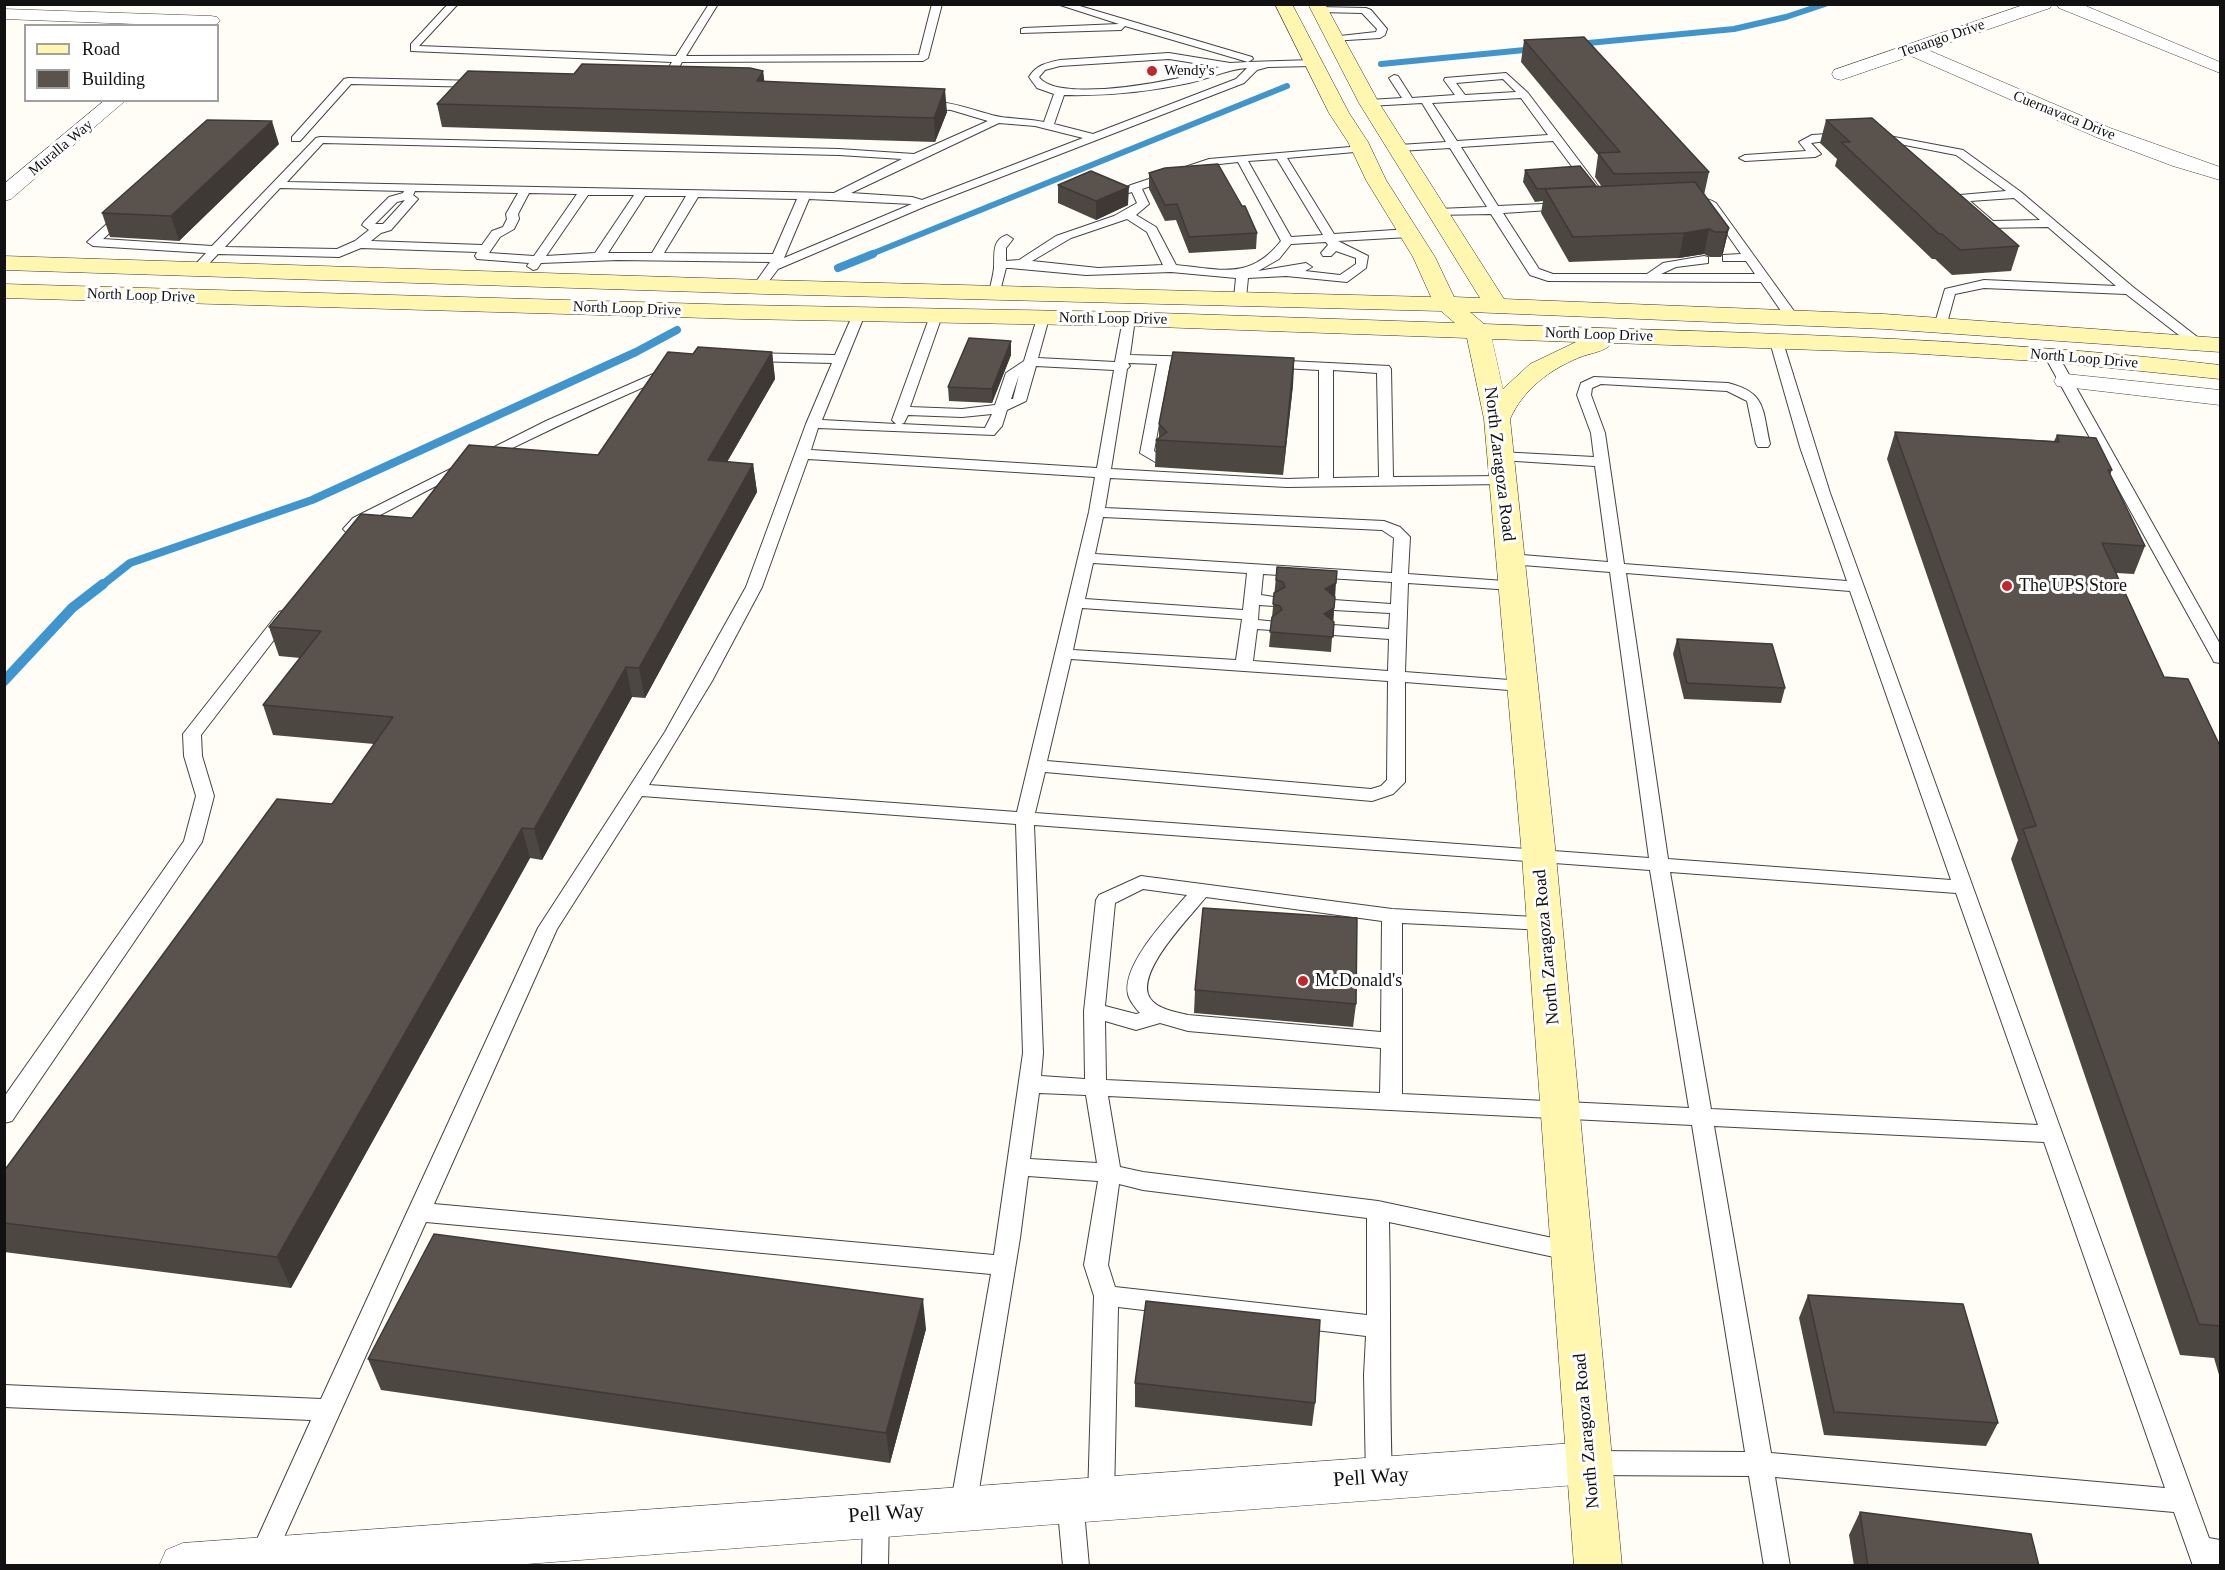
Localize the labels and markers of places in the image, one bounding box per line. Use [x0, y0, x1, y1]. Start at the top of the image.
place label: Wendy's [1164, 62, 1215, 80]
marker: Wendy's [1145, 64, 1159, 78]
place label: The UPS Store [2019, 575, 2127, 597]
marker: The UPS Store [2000, 579, 2014, 593]
place label: McDonald's [1315, 970, 1402, 992]
marker: McDonald's [1296, 974, 1310, 988]

